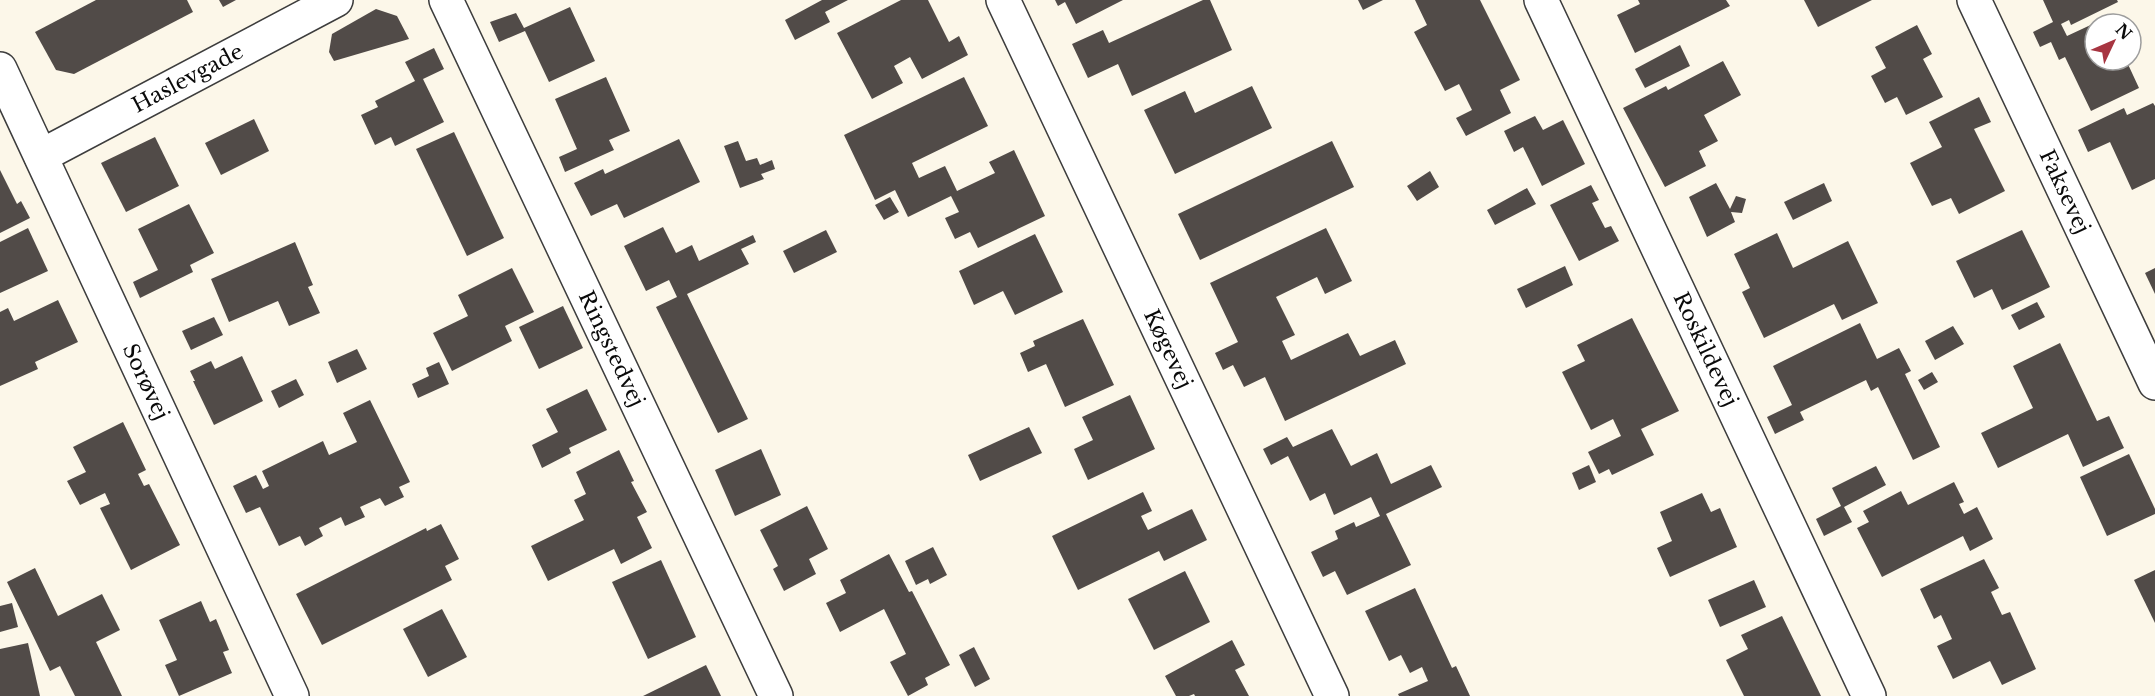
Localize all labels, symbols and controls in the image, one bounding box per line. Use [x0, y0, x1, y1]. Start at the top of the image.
north arrow [2083, 12, 2143, 72]
text: N [2111, 19, 2136, 44]
street label: Haslevgade [128, 38, 248, 118]
street label: Faksevej [2034, 145, 2096, 238]
street label: Ringstedvej [573, 287, 650, 411]
street label: Roskildevej [1668, 288, 1744, 410]
street label: Køgevej [1138, 305, 1198, 393]
street label: Sorøvej [117, 339, 175, 424]

